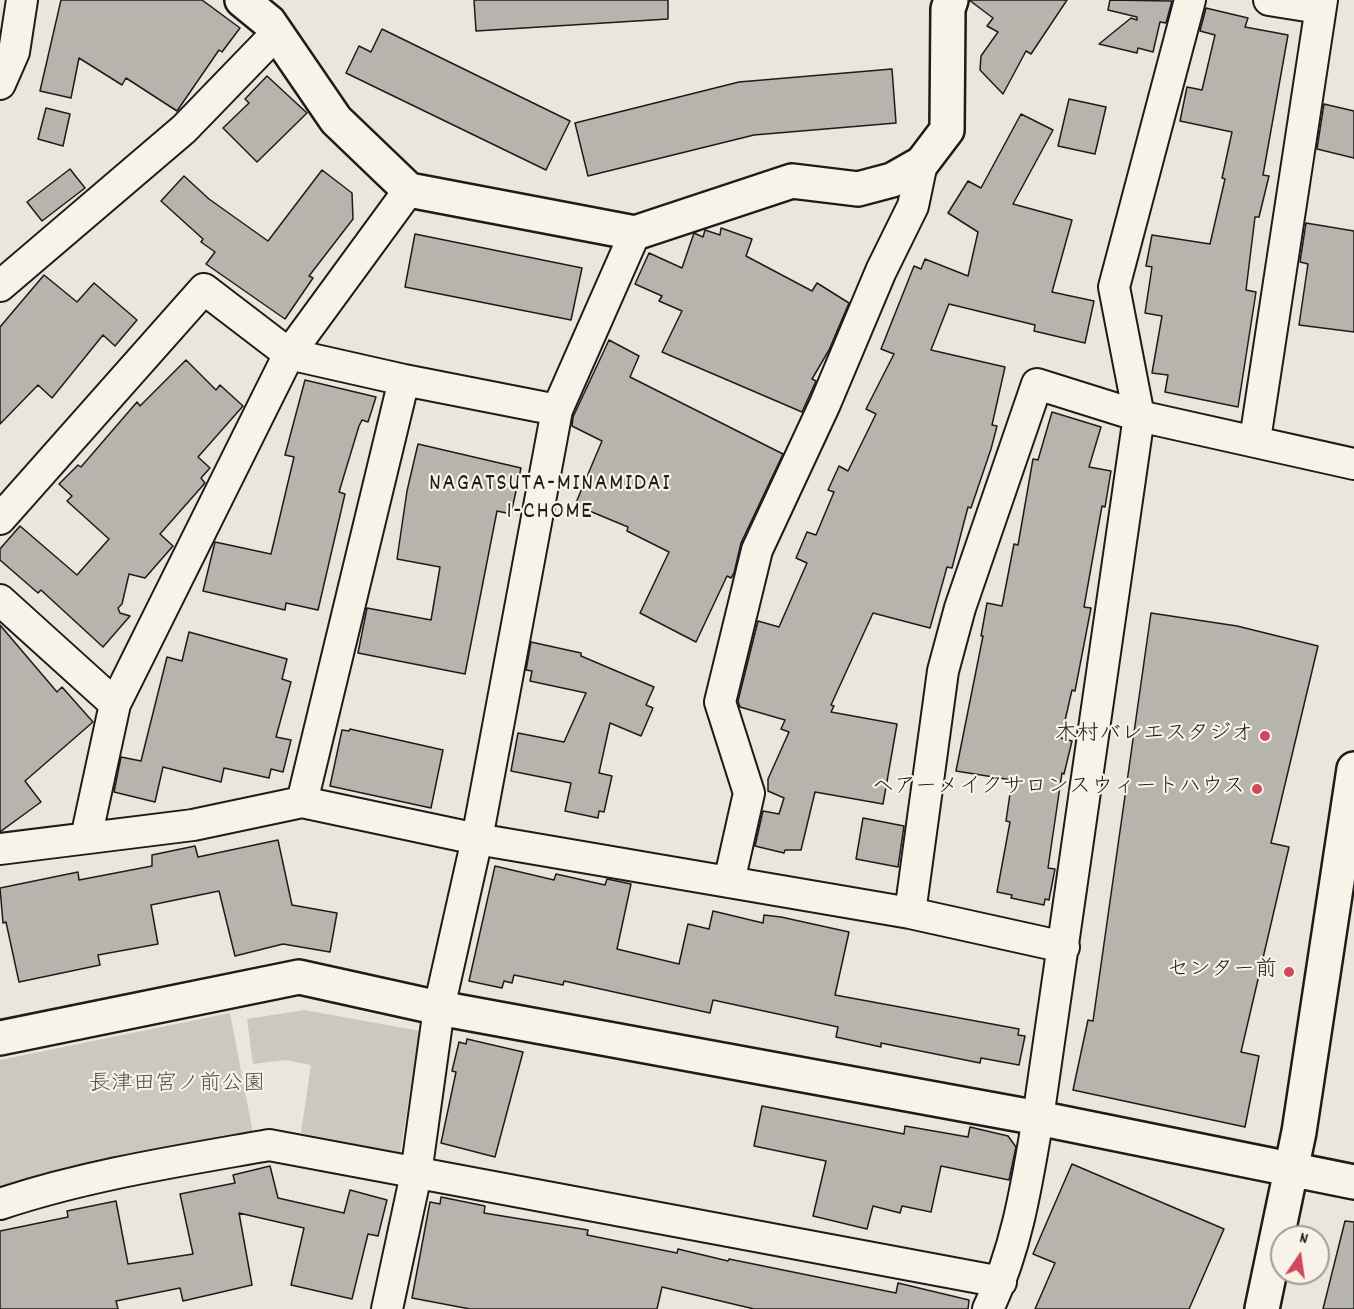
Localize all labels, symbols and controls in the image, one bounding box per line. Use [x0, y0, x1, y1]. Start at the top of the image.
district label: NAGATSUTA-MINAMIDAI 1-CHOME [429, 472, 671, 528]
place label: 木村バレエスタジオ [1055, 723, 1253, 749]
marker: 木村バレエスタジオ [1258, 729, 1272, 743]
place label: ヘアーメイクサロンスウィートハウス [872, 776, 1245, 802]
marker: ヘアーメイクサロンスウィートハウス [1250, 782, 1264, 796]
place label: センター前 [1167, 959, 1277, 985]
marker: センター前 [1282, 965, 1296, 979]
park label: 長津田宮ノ前公園 [89, 1073, 265, 1099]
north arrow [1270, 1225, 1330, 1285]
text: N [1297, 1227, 1310, 1251]

